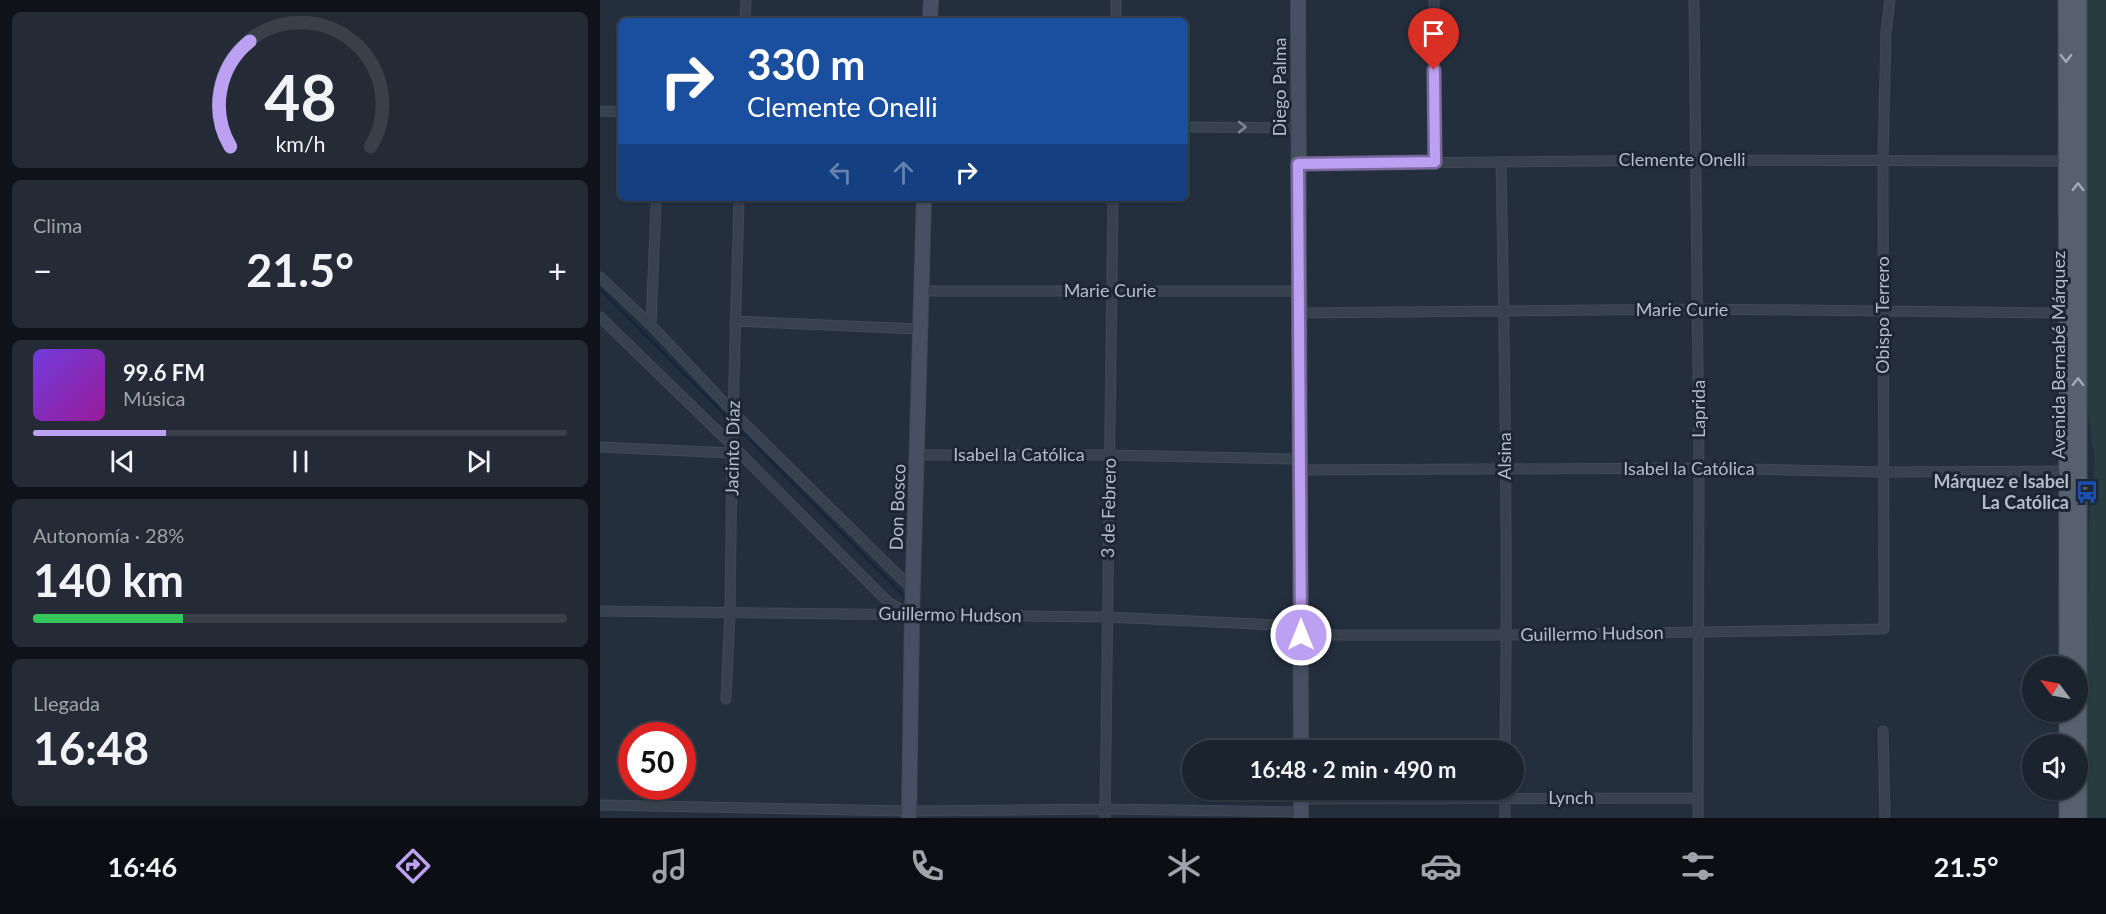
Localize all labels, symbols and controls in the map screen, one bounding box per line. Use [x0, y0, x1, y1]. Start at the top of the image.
pin [1408, 8, 1459, 70]
icon: arrive [1417, 17, 1450, 50]
street label: Diego Palma [1268, 38, 1290, 136]
text: 330 m [747, 39, 865, 89]
icon: right [648, 42, 726, 120]
one-way arrow [2060, 54, 2072, 63]
text: 48 [264, 59, 336, 134]
text: Clemente Onelli [747, 90, 938, 123]
one-way arrow [1237, 121, 1246, 133]
text: km/h [275, 131, 325, 157]
street label: Clemente Onelli [1618, 148, 1746, 170]
icon: left [824, 156, 857, 189]
icon: ahead [887, 156, 920, 189]
icon: right [950, 156, 983, 189]
one-way arrow [2072, 182, 2084, 191]
text: Clima [33, 213, 82, 237]
text: 21.5° [246, 243, 354, 297]
text: − [33, 250, 52, 290]
text: + [548, 250, 567, 290]
street label: Avenida Bernabé Márquez [2047, 251, 2069, 459]
street label: Obispo Terrero [1871, 256, 1893, 374]
street label: Marie Curie [1064, 279, 1156, 301]
street label: Marie Curie [1636, 298, 1728, 320]
text: 99.6 FM [123, 359, 205, 386]
one-way arrow [2072, 377, 2084, 386]
street label: Laprida [1687, 380, 1709, 438]
text: Música [123, 386, 186, 410]
street label: Jacinto Díaz [720, 400, 744, 496]
street label: Alsina [1493, 432, 1515, 480]
street label: Isabel la Católica [953, 443, 1085, 465]
icon: previous [106, 445, 139, 478]
icon: pause [284, 445, 317, 478]
icon: next [462, 445, 495, 478]
street label: Isabel la Católica [1623, 457, 1755, 479]
street label: 3 de Febrero [1096, 458, 1120, 558]
street label: Don Bosco [884, 463, 910, 551]
place label: Márquez e Isabel La Católica [1934, 470, 2069, 513]
bus stop icon: Márquez e Isabel La Católica [2074, 479, 2100, 505]
text: Autonomía · 28% [33, 523, 184, 547]
text: 140 km [33, 553, 184, 607]
street label: Guillermo Hudson [878, 602, 1022, 626]
position arrow [1269, 603, 1333, 667]
street label: Guillermo Hudson [1520, 621, 1664, 645]
north arrow [2022, 656, 2088, 722]
map controls [2022, 656, 2088, 800]
text: Llegada [33, 691, 100, 715]
text: 16:48 [33, 721, 149, 775]
speed limit sign: 50 [618, 722, 696, 800]
button: sound [2022, 734, 2088, 800]
text: 16:48 · 2 min · 490 m [1250, 756, 1456, 783]
street label: Lynch [1548, 786, 1594, 808]
icon: directions [392, 845, 434, 887]
icon: music [649, 845, 691, 887]
icon: phone [906, 845, 948, 887]
icon: climate [1163, 845, 1205, 887]
icon: car [1420, 845, 1462, 887]
icon: filters [1677, 845, 1719, 887]
text: 16:46 [107, 850, 177, 883]
text: 21.5° [1934, 850, 1998, 883]

